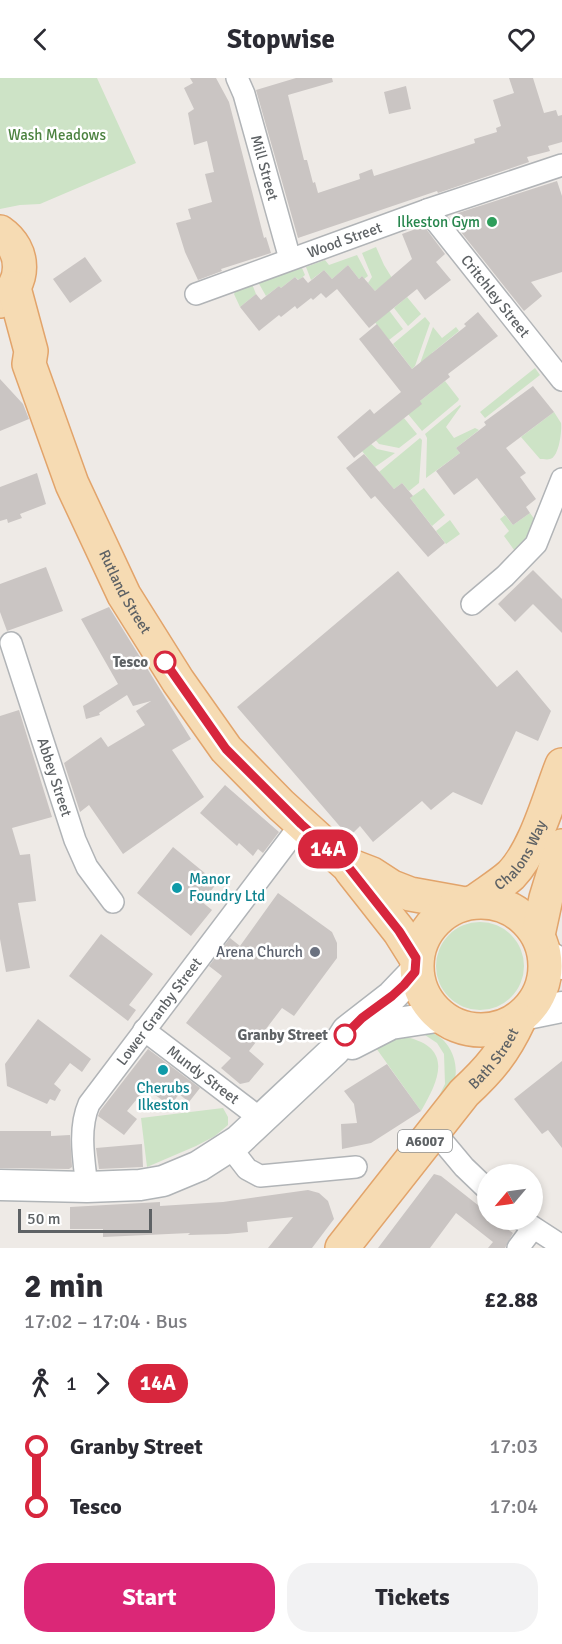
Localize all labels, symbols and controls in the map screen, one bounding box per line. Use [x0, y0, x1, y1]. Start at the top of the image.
icon: back [24, 23, 57, 56]
text: Stopwise [227, 23, 335, 56]
icon: heart [505, 23, 538, 56]
park label: Wash Meadows [8, 126, 106, 144]
street label: Mill Street [247, 133, 282, 203]
place label: Ilkeston Gym [397, 213, 480, 231]
marker: Ilkeston Gym [485, 215, 499, 229]
street label: Wood Street [305, 218, 384, 262]
street label: Critchley Street [457, 251, 534, 341]
street label: Rutland Street [95, 547, 155, 637]
marker: Tesco [154, 651, 176, 673]
place label: Tesco [113, 653, 148, 671]
street label: Abbey Street [33, 735, 76, 819]
street label: Chalons Way [491, 818, 550, 894]
line badge: 14A [294, 830, 362, 868]
text: 14A [310, 836, 346, 862]
place label: Manor Foundry Ltd [189, 870, 265, 905]
marker: Manor Foundry Ltd [170, 881, 184, 895]
place label: Arena Church [216, 943, 303, 961]
marker: Arena Church [308, 945, 322, 959]
street label: Lower Granby Street [112, 954, 206, 1069]
marker: Granby Street [334, 1024, 356, 1046]
street label: Bath Street [465, 1025, 523, 1093]
place label: Granby Street [237, 1026, 328, 1044]
street label: Mundy Street [163, 1042, 243, 1108]
marker: Cherubs Ilkeston [156, 1063, 170, 1077]
place label: Cherubs Ilkeston [137, 1079, 190, 1114]
road number: A6007 [398, 1130, 452, 1152]
north arrow [477, 1164, 543, 1230]
map controls [477, 1164, 543, 1230]
scale bar [18, 1206, 152, 1234]
text: 50 m [27, 1209, 61, 1229]
text: 2 min [24, 1266, 104, 1307]
text: £2.88 [484, 1286, 538, 1313]
text: 17:02 – 17:04 · Bus [24, 1309, 187, 1334]
icon: walk [24, 1367, 57, 1400]
icon: forward [86, 1367, 119, 1400]
text: 14A [140, 1370, 176, 1396]
text: 1 [66, 1371, 77, 1396]
text: Granby Street [70, 1433, 203, 1460]
text: 17:03 [489, 1434, 538, 1459]
text: Tesco [70, 1493, 122, 1520]
text: 17:04 [489, 1494, 538, 1519]
button: Start [24, 1563, 275, 1632]
button: Tickets [287, 1563, 538, 1632]

